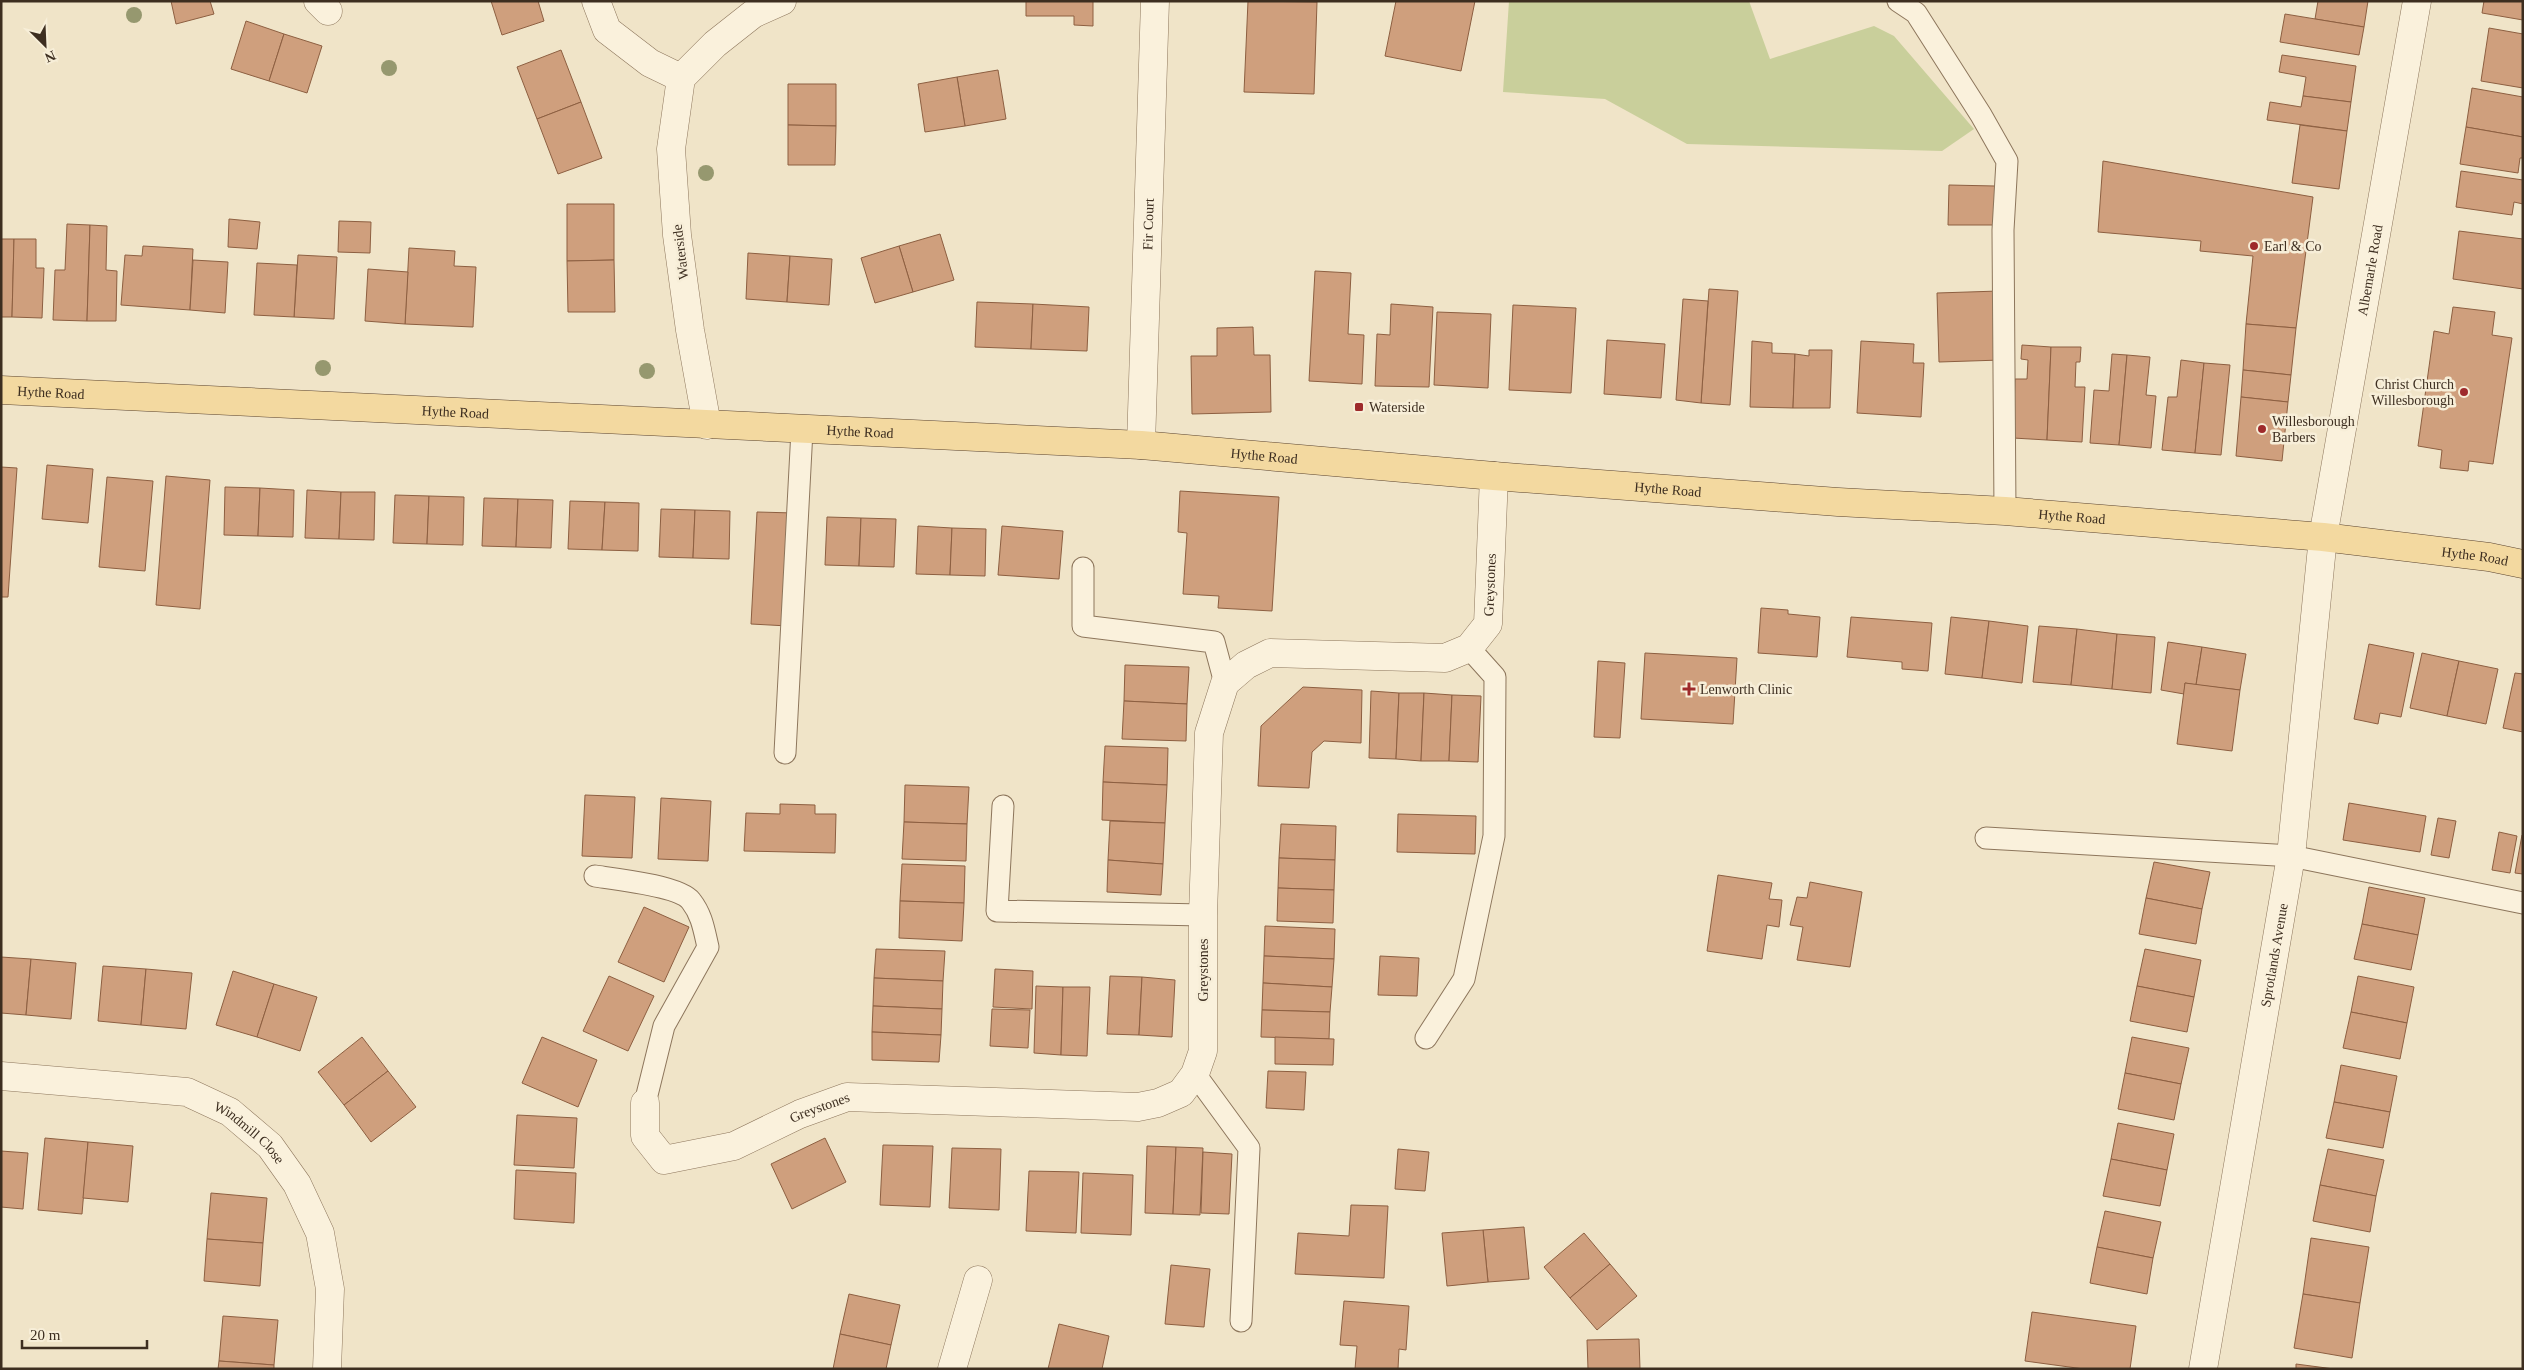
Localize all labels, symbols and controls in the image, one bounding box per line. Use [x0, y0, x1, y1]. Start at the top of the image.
north arrow [20, 20, 70, 70]
text: N [42, 48, 58, 65]
street label: Fir Court [1140, 198, 1157, 250]
street label: Waterside [670, 223, 691, 280]
street label: Albemarle Road [2355, 224, 2386, 317]
place label: Earl & Co [2264, 239, 2322, 254]
marker: Earl & Co [2248, 240, 2260, 252]
place label: Christ Church Willesborough [2371, 377, 2454, 408]
street label: Hythe Road [17, 384, 85, 402]
marker: Christ Church Willesborough [2458, 386, 2470, 398]
place label: Waterside [1369, 400, 1425, 415]
marker: Waterside [1353, 401, 1365, 413]
street label: Hythe Road [421, 403, 489, 422]
place label: Willesborough Barbers [2272, 414, 2355, 445]
street label: Hythe Road [826, 423, 894, 441]
marker: Willesborough Barbers [2256, 423, 2268, 435]
street label: Hythe Road [1230, 446, 1298, 467]
street label: Hythe Road [1634, 480, 1702, 500]
street label: Hythe Road [2038, 507, 2106, 527]
street label: Hythe Road [2441, 544, 2509, 569]
street label: Greystones [1481, 553, 1499, 617]
marker: Lenworth Clinic [1682, 682, 1696, 696]
place label: Lenworth Clinic [1700, 682, 1792, 697]
street label: Sprotlands Avenue [2258, 902, 2291, 1008]
street label: Greystones [1196, 939, 1211, 1002]
street label: Greystones [787, 1090, 852, 1126]
street label: Windmill Close [212, 1099, 287, 1167]
scale bar [22, 1318, 148, 1350]
text: 20 m [30, 1327, 61, 1343]

